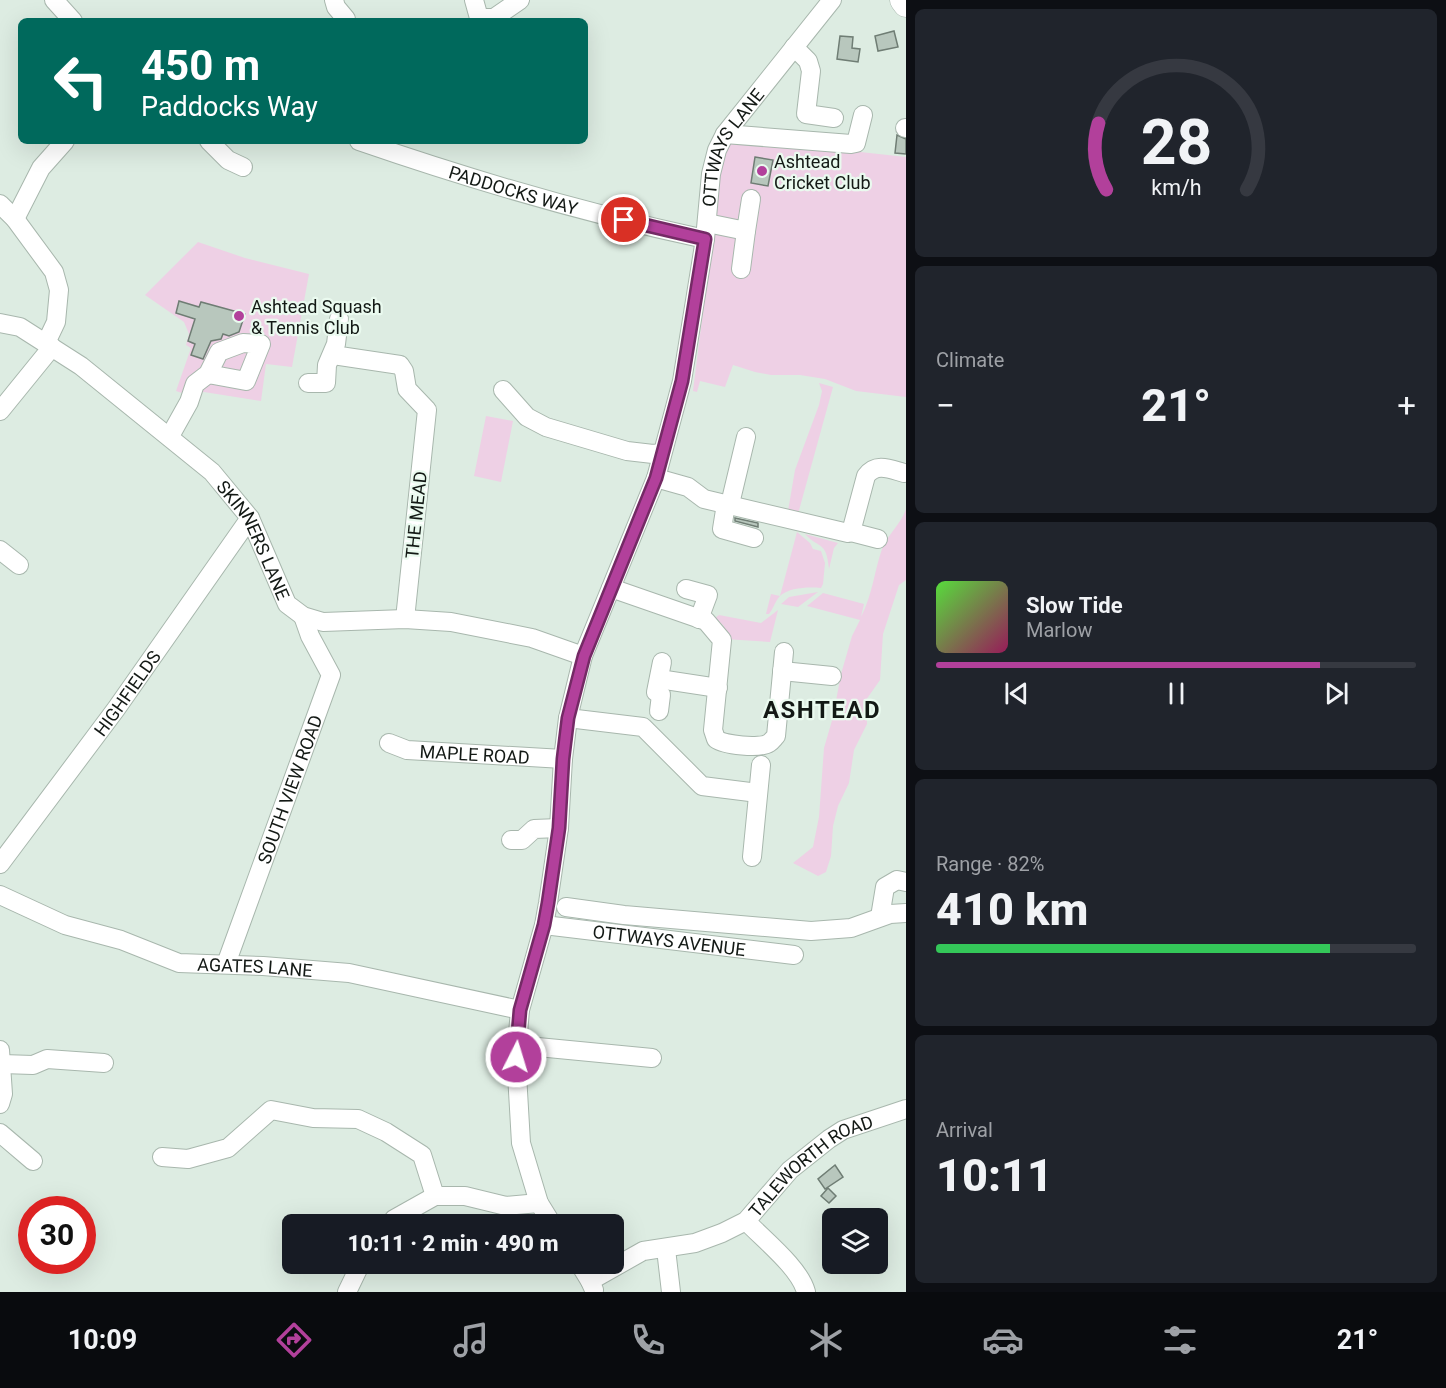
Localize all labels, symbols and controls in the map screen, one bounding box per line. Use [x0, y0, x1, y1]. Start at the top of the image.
text: 450 m [141, 41, 260, 90]
icon: left [42, 42, 120, 120]
street label: OTTWAYS LANE [698, 84, 768, 208]
text: Paddocks Way [141, 91, 318, 123]
text: 28 [1140, 106, 1212, 179]
place label: Ashtead Cricket Club [774, 151, 871, 193]
street label: PADDOCKS WAY [446, 161, 580, 218]
marker: Ashtead Cricket Club [755, 164, 769, 178]
text: km/h [1151, 175, 1201, 200]
pin [598, 194, 649, 245]
icon: arrive [607, 203, 640, 236]
place label: Ashtead Squash & Tennis Club [251, 296, 382, 338]
marker: Ashtead Squash & Tennis Club [232, 309, 246, 323]
text: Climate [936, 348, 1004, 372]
text: 21° [1141, 379, 1211, 432]
text: − [936, 386, 955, 425]
text: + [1397, 386, 1416, 425]
street label: THE MEAD [401, 470, 431, 560]
street label: SKINNERS LANE [213, 476, 294, 603]
text: Slow Tide [1026, 593, 1123, 618]
text: Marlow [1026, 618, 1092, 642]
street label: HIGHFIELDS [89, 646, 165, 740]
icon: previous [1000, 677, 1033, 710]
icon: pause [1160, 677, 1193, 710]
icon: next [1320, 677, 1353, 710]
district label: ASHTEAD [763, 696, 881, 724]
street label: SOUTH VIEW ROAD [253, 712, 326, 866]
street label: MAPLE ROAD [419, 740, 530, 768]
text: Range · 82% [936, 852, 1044, 876]
text: 410 km [936, 883, 1088, 936]
street label: OTTWAYS AVENUE [592, 920, 747, 960]
street label: AGATES LANE [197, 953, 313, 980]
position arrow [484, 1025, 548, 1089]
street label: TALEWORTH ROAD [744, 1110, 875, 1221]
text: Arrival [936, 1118, 993, 1142]
text: 10:11 [936, 1149, 1053, 1202]
speed limit sign: 30 [18, 1196, 96, 1274]
map controls [822, 1208, 888, 1274]
button: layers [822, 1208, 888, 1274]
text: 10:11 · 2 min · 490 m [348, 1231, 558, 1256]
icon: directions [273, 1319, 315, 1361]
icon: music [450, 1319, 492, 1361]
icon: phone [627, 1319, 669, 1361]
icon: climate [805, 1319, 847, 1361]
icon: car [982, 1319, 1024, 1361]
icon: filters [1159, 1319, 1201, 1361]
text: 10:09 [68, 1324, 137, 1356]
text: 21° [1337, 1324, 1378, 1356]

